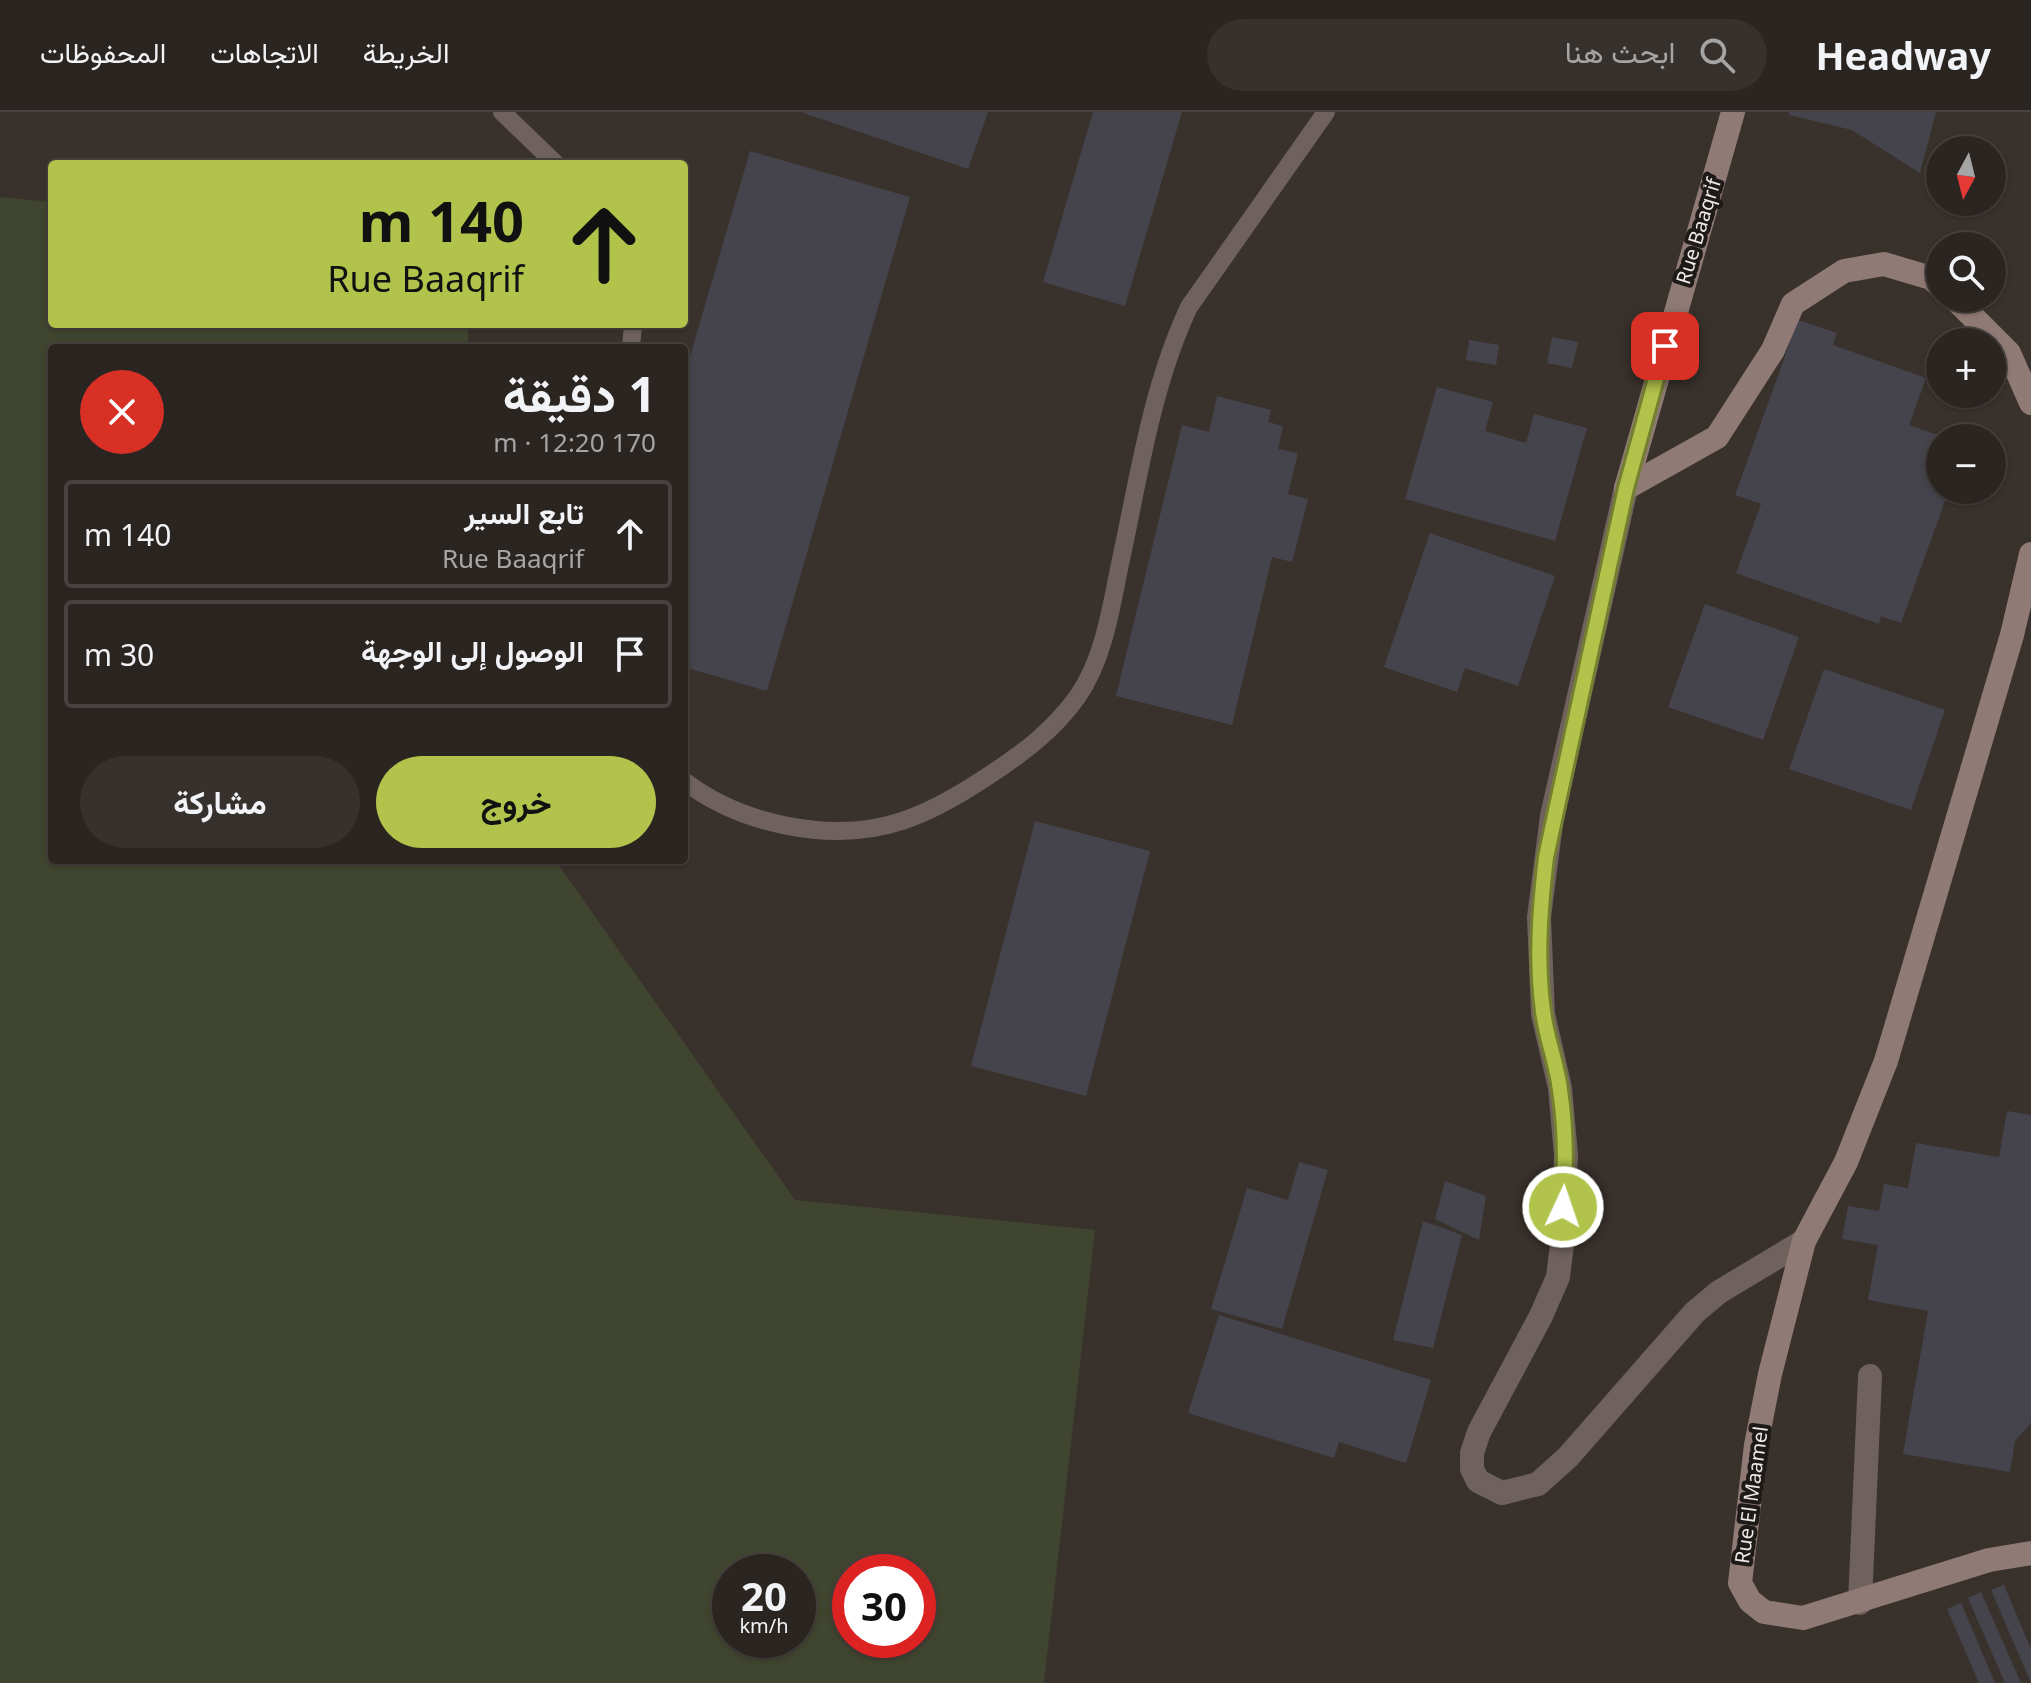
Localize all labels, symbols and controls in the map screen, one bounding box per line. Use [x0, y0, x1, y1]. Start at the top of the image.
search box [1207, 19, 1767, 91]
text: Headway [1815, 29, 1991, 81]
text: ابحث هنا [1565, 31, 1675, 72]
text: المحفوظات [40, 33, 166, 71]
text: الاتجاهات [210, 33, 319, 71]
text: الخريطة [363, 33, 449, 71]
icon: search [1695, 33, 1739, 77]
north arrow [1926, 136, 2006, 216]
map controls [1926, 136, 2006, 504]
street label: Rue Baaqrif [1669, 174, 1727, 287]
text: 140 m [359, 182, 524, 258]
icon: ahead [552, 192, 656, 296]
button: search [1926, 232, 2006, 312]
text: Rue Baaqrif [327, 254, 524, 303]
pin [1631, 312, 1699, 380]
icon: arrive [1643, 324, 1687, 368]
button: + [1926, 328, 2006, 408]
text: 1 دقيقة [503, 361, 656, 426]
button: close [80, 370, 164, 454]
text: 170 m · 12:20 [493, 424, 656, 460]
button: − [1926, 424, 2006, 504]
text: تابع السير [464, 492, 584, 533]
icon: ahead [608, 512, 652, 556]
text: 140 m [84, 514, 171, 555]
text: Rue Baaqrif [442, 540, 584, 576]
text: الوصول إلى الوجهة [361, 630, 584, 671]
icon: arrive [608, 632, 652, 676]
text: 30 m [84, 634, 154, 675]
button: مشاركة [80, 756, 360, 848]
button: خروج [376, 756, 656, 848]
position arrow [1521, 1165, 1605, 1249]
street label: Rue El Maamel [1728, 1425, 1774, 1565]
speed limit sign: 30 [832, 1554, 936, 1658]
text: 20 [741, 1568, 787, 1623]
text: km/h [739, 1612, 789, 1639]

